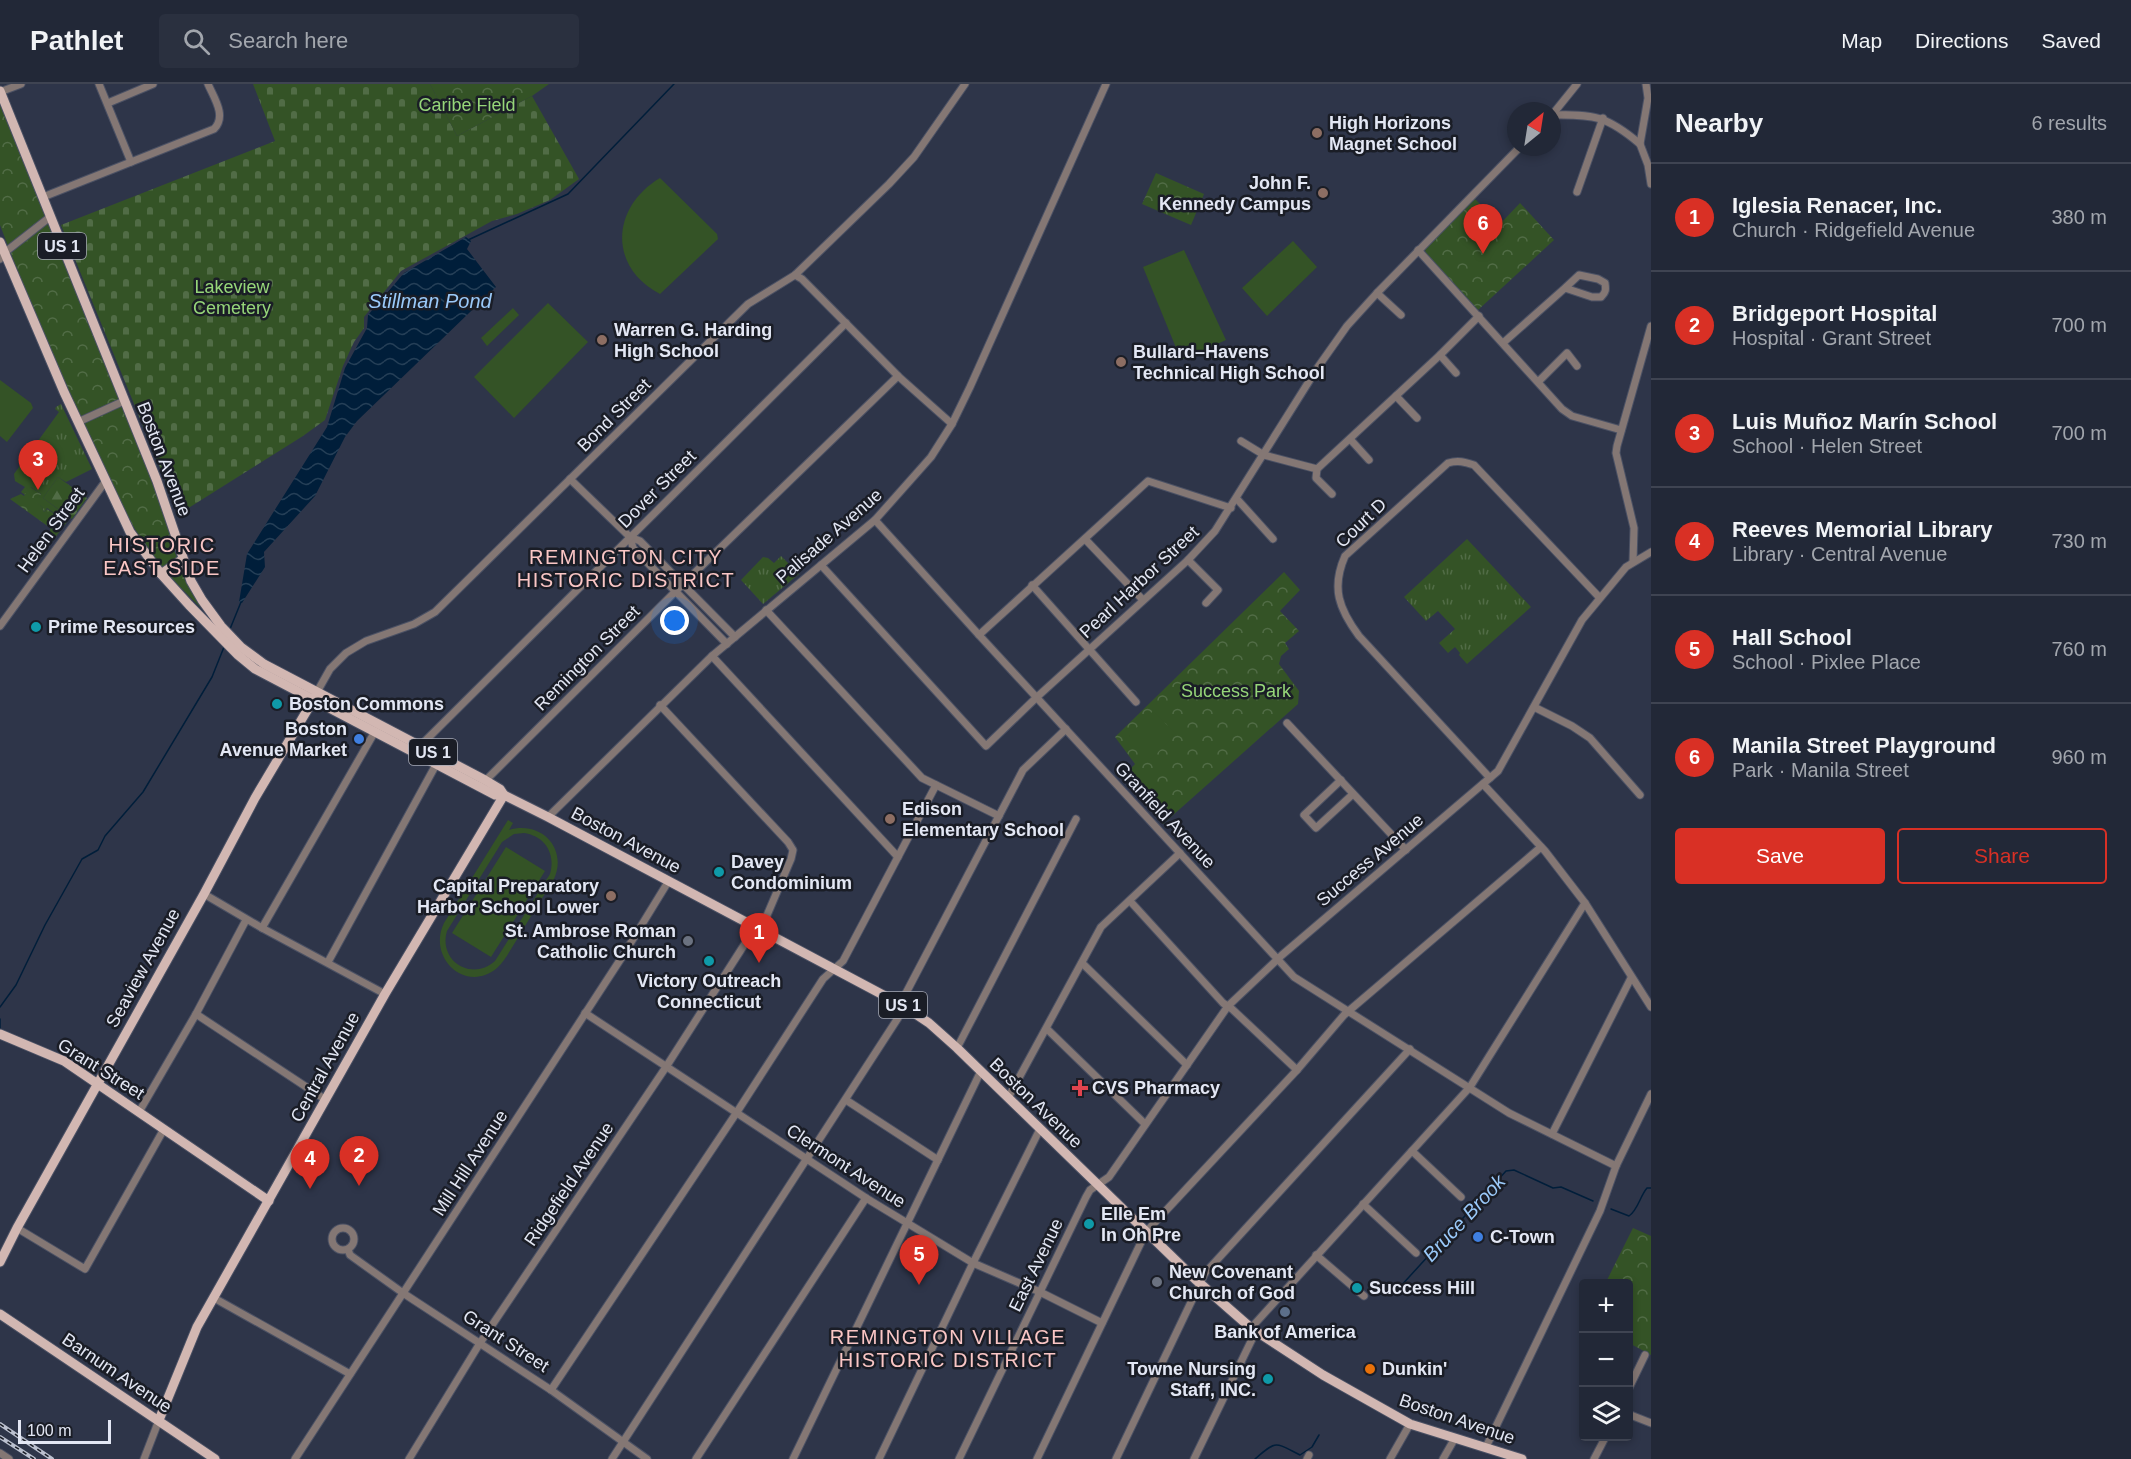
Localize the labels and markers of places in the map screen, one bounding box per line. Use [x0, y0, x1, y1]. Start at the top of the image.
place label: High Horizons Magnet School [1329, 113, 1457, 154]
marker: High Horizons Magnet School [1310, 126, 1324, 140]
place label: John F. Kennedy Campus [1159, 173, 1311, 214]
marker: John F. Kennedy Campus [1316, 186, 1330, 200]
pin: 6 [1464, 204, 1502, 254]
place label: Warren G. Harding High School [614, 320, 772, 361]
marker: Warren G. Harding High School [595, 333, 609, 347]
place label: Bullard–Havens Technical High School [1133, 342, 1325, 383]
marker: Bullard–Havens Technical High School [1114, 355, 1128, 369]
pin: 3 [18, 440, 57, 490]
place label: Prime Resources [48, 617, 195, 637]
marker: Prime Resources [29, 620, 43, 634]
place label: Boston Commons [289, 694, 444, 714]
marker: Boston Commons [270, 697, 284, 711]
place label: Boston Avenue Market [220, 719, 347, 760]
marker: Boston Avenue Market [352, 732, 366, 746]
place label: Edison Elementary School [902, 799, 1064, 840]
marker: Edison Elementary School [883, 812, 897, 826]
place label: Davey Condominium [731, 852, 852, 893]
marker: Davey Condominium [712, 865, 726, 879]
place label: Capital Preparatory Harbor School Lower [417, 876, 599, 917]
marker: Capital Preparatory Harbor School Lower [604, 889, 618, 903]
pin: 1 [740, 914, 778, 963]
place label: St. Ambrose Roman Catholic Church [505, 921, 676, 962]
marker: St. Ambrose Roman Catholic Church [681, 934, 695, 948]
marker: Victory Outreach Connecticut [702, 954, 716, 968]
place label: Victory Outreach Connecticut [637, 971, 781, 1012]
place label: CVS Pharmacy [1092, 1078, 1220, 1098]
marker: CVS Pharmacy [1073, 1081, 1087, 1095]
pin: 2 [340, 1136, 378, 1186]
pin: 4 [290, 1140, 330, 1189]
place label: Elle Em In Oh Pre [1101, 1204, 1181, 1245]
marker: Elle Em In Oh Pre [1082, 1217, 1096, 1231]
place label: C-Town [1490, 1227, 1555, 1247]
marker: C-Town [1471, 1230, 1485, 1244]
pin: 5 [900, 1236, 938, 1285]
place label: New Covenant Church of God [1169, 1262, 1295, 1303]
marker: New Covenant Church of God [1150, 1275, 1164, 1289]
place label: Success Hill [1369, 1278, 1475, 1298]
marker: Success Hill [1350, 1281, 1364, 1295]
marker: Bank of America [1278, 1305, 1292, 1319]
place label: Bank of America [1214, 1322, 1357, 1342]
place label: Towne Nursing Staff, INC. [1127, 1359, 1256, 1400]
place label: Dunkin' [1382, 1359, 1447, 1379]
marker: Dunkin' [1363, 1362, 1377, 1376]
marker: Towne Nursing Staff, INC. [1261, 1372, 1275, 1386]

